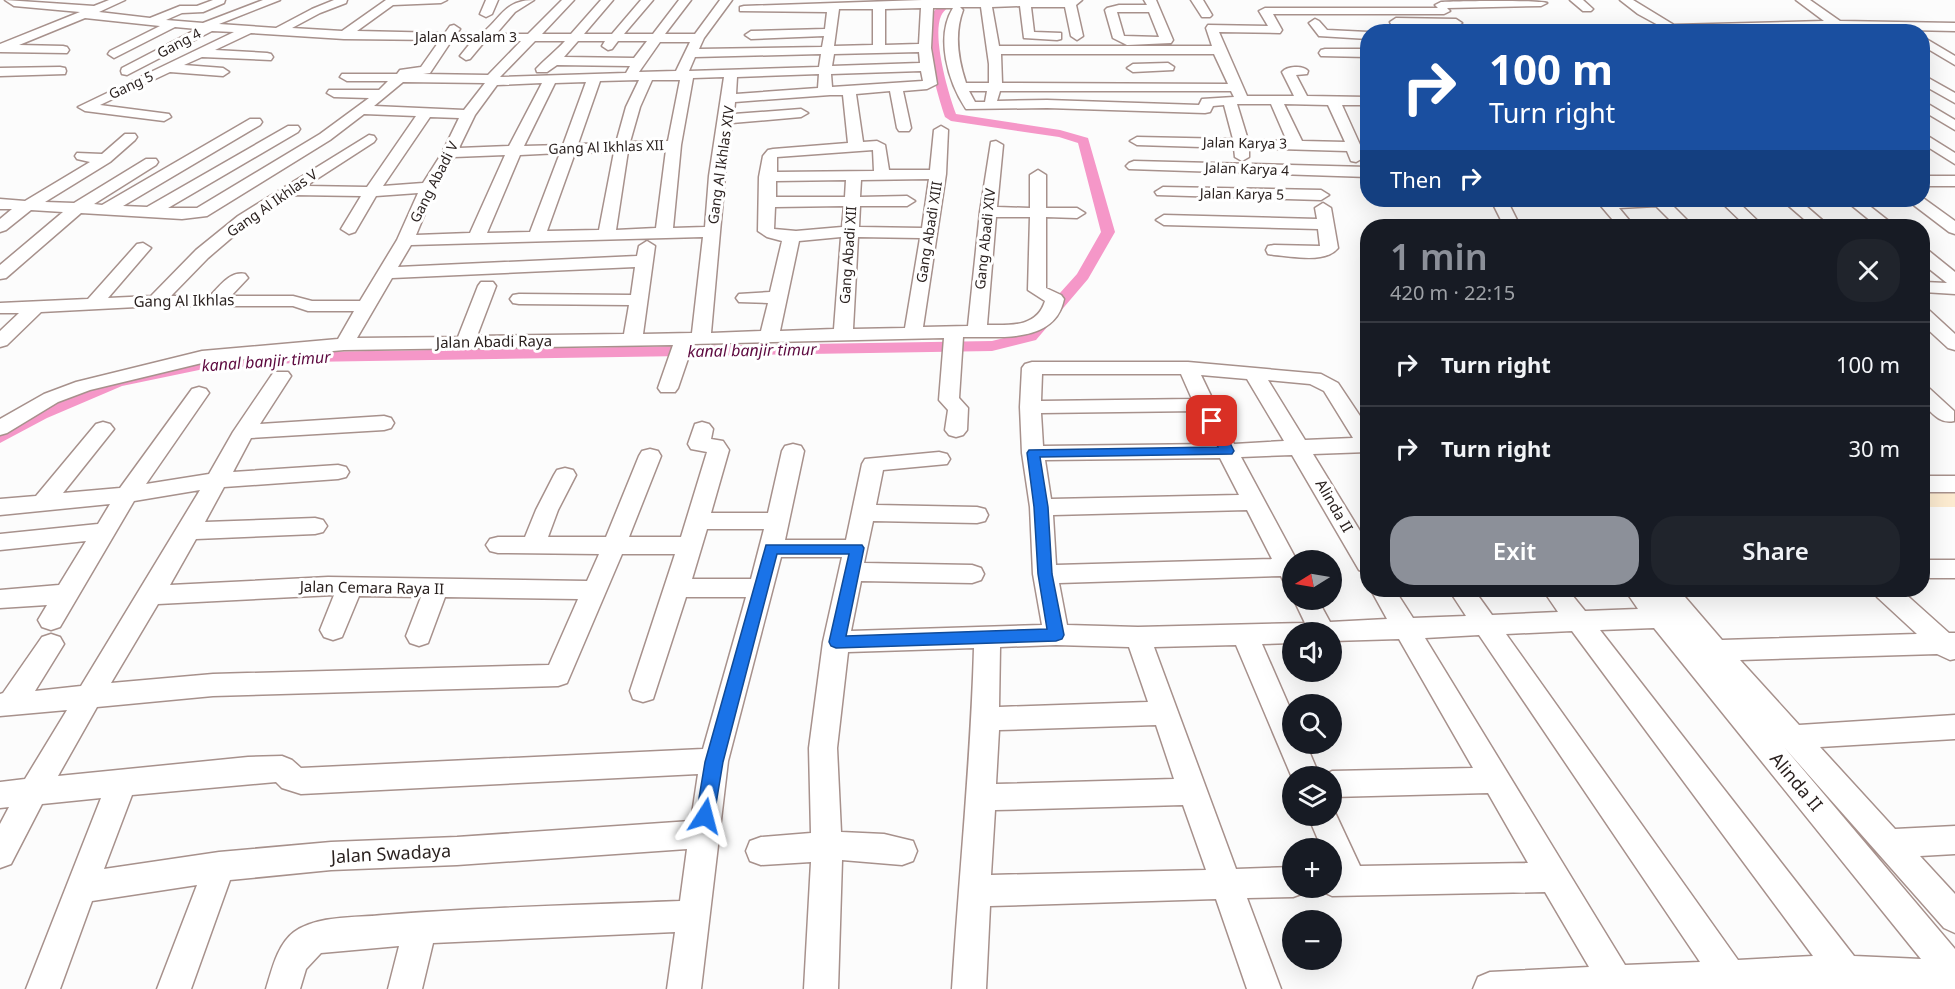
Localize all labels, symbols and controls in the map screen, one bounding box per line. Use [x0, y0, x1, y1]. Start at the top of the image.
street label: Gang 4 [154, 23, 204, 62]
street label: Jalan Assalam 3 [413, 27, 517, 46]
text: 100 m [1489, 40, 1613, 97]
icon: right [1390, 48, 1468, 126]
street label: Gang 5 [105, 66, 156, 103]
text: Turn right [1489, 94, 1615, 131]
street label: Gang Al Ikhlas XIV [703, 104, 738, 225]
street label: Jalan Karya 3 [1201, 132, 1287, 153]
street label: Gang Al Ikhlas XII [548, 135, 664, 158]
street label: Gang Abadi V [405, 137, 462, 226]
street label: Jalan Karya 4 [1203, 157, 1290, 179]
icon: right [1454, 162, 1487, 195]
street label: Gang Al Ikhlas V [223, 164, 321, 241]
text: Then [1390, 164, 1442, 194]
street label: Gang Abadi XIII [911, 179, 946, 284]
street label: Jalan Karya 5 [1198, 183, 1284, 204]
street label: Gang Abadi XIV [970, 187, 999, 290]
street label: Gang Abadi XII [835, 205, 860, 304]
text: 1 min [1390, 232, 1488, 281]
button: close [1837, 239, 1900, 302]
text: 420 m · 22:15 [1390, 279, 1515, 306]
street label: Gang Al Ikhlas [133, 289, 235, 311]
street label: Jalan Abadi Raya [434, 330, 552, 352]
water label: kanal banjir timur [687, 338, 817, 362]
water label: kanal banjir timur [201, 345, 332, 376]
icon: right [1390, 348, 1423, 381]
text: Turn right [1441, 349, 1551, 379]
text: 100 m [1836, 349, 1900, 379]
pin [1186, 395, 1237, 446]
icon: arrive [1195, 404, 1228, 437]
icon: right [1390, 432, 1423, 465]
text: Turn right [1441, 433, 1551, 463]
text: 30 m [1849, 433, 1900, 463]
street label: Alinda II [1312, 475, 1358, 536]
button: Exit [1390, 516, 1639, 585]
button: Share [1651, 516, 1900, 585]
north arrow [1282, 550, 1342, 610]
map controls [1282, 550, 1342, 970]
street label: Jalan Cemara Raya II [298, 576, 444, 598]
button: sound [1282, 622, 1342, 682]
button: search [1282, 694, 1342, 754]
street label: Alinda II [1765, 747, 1828, 816]
button: layers [1282, 766, 1342, 826]
position arrow [673, 784, 737, 848]
street label: Jalan Swadaya [328, 838, 452, 868]
button: + [1282, 838, 1342, 898]
button: − [1282, 910, 1342, 970]

